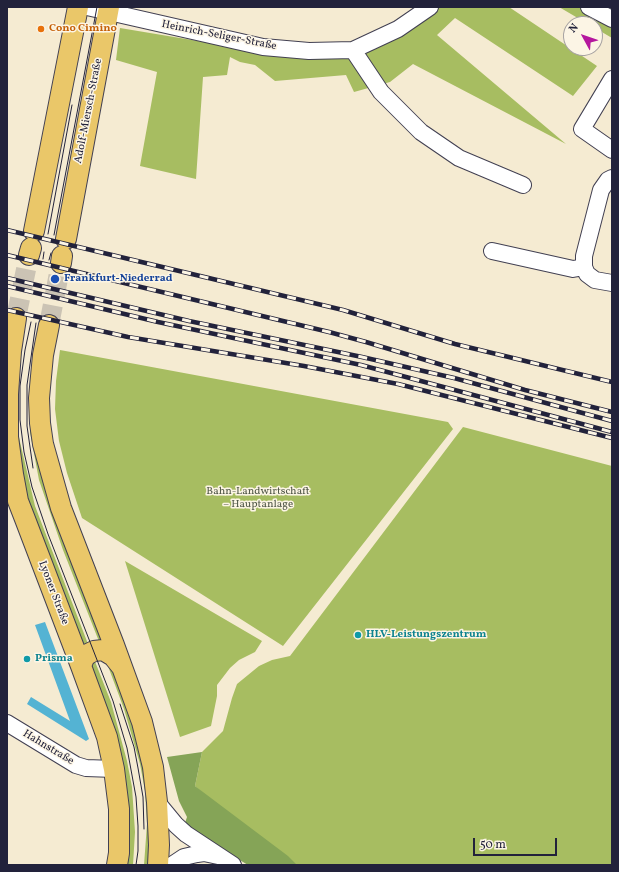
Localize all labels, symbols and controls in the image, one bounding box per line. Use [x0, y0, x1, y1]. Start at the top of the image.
north arrow [563, 16, 603, 56]
street label: Heinrich-Seliger-Straße [160, 18, 278, 54]
text: N [566, 21, 583, 36]
place label: Cono Cimino [49, 22, 117, 36]
marker: Cono Cimino [36, 24, 46, 34]
street label: Adolf-Miersch-Straße [72, 57, 106, 165]
place label: Frankfurt-Niederrad [64, 272, 172, 286]
marker: Frankfurt-Niederrad [49, 273, 61, 285]
park label: Bahn-Landwirtschaft – Hauptanlage [206, 485, 310, 511]
street label: Lyoner Straße [35, 559, 71, 627]
place label: HLV-Leistungszentrum [366, 628, 486, 642]
marker: HLV-Leistungszentrum [353, 630, 363, 640]
place label: Prisma [35, 652, 73, 666]
marker: Prisma [22, 654, 32, 664]
street label: Hahnstraße [20, 728, 76, 768]
scale bar [475, 830, 559, 856]
text: 50 m [480, 837, 506, 853]

